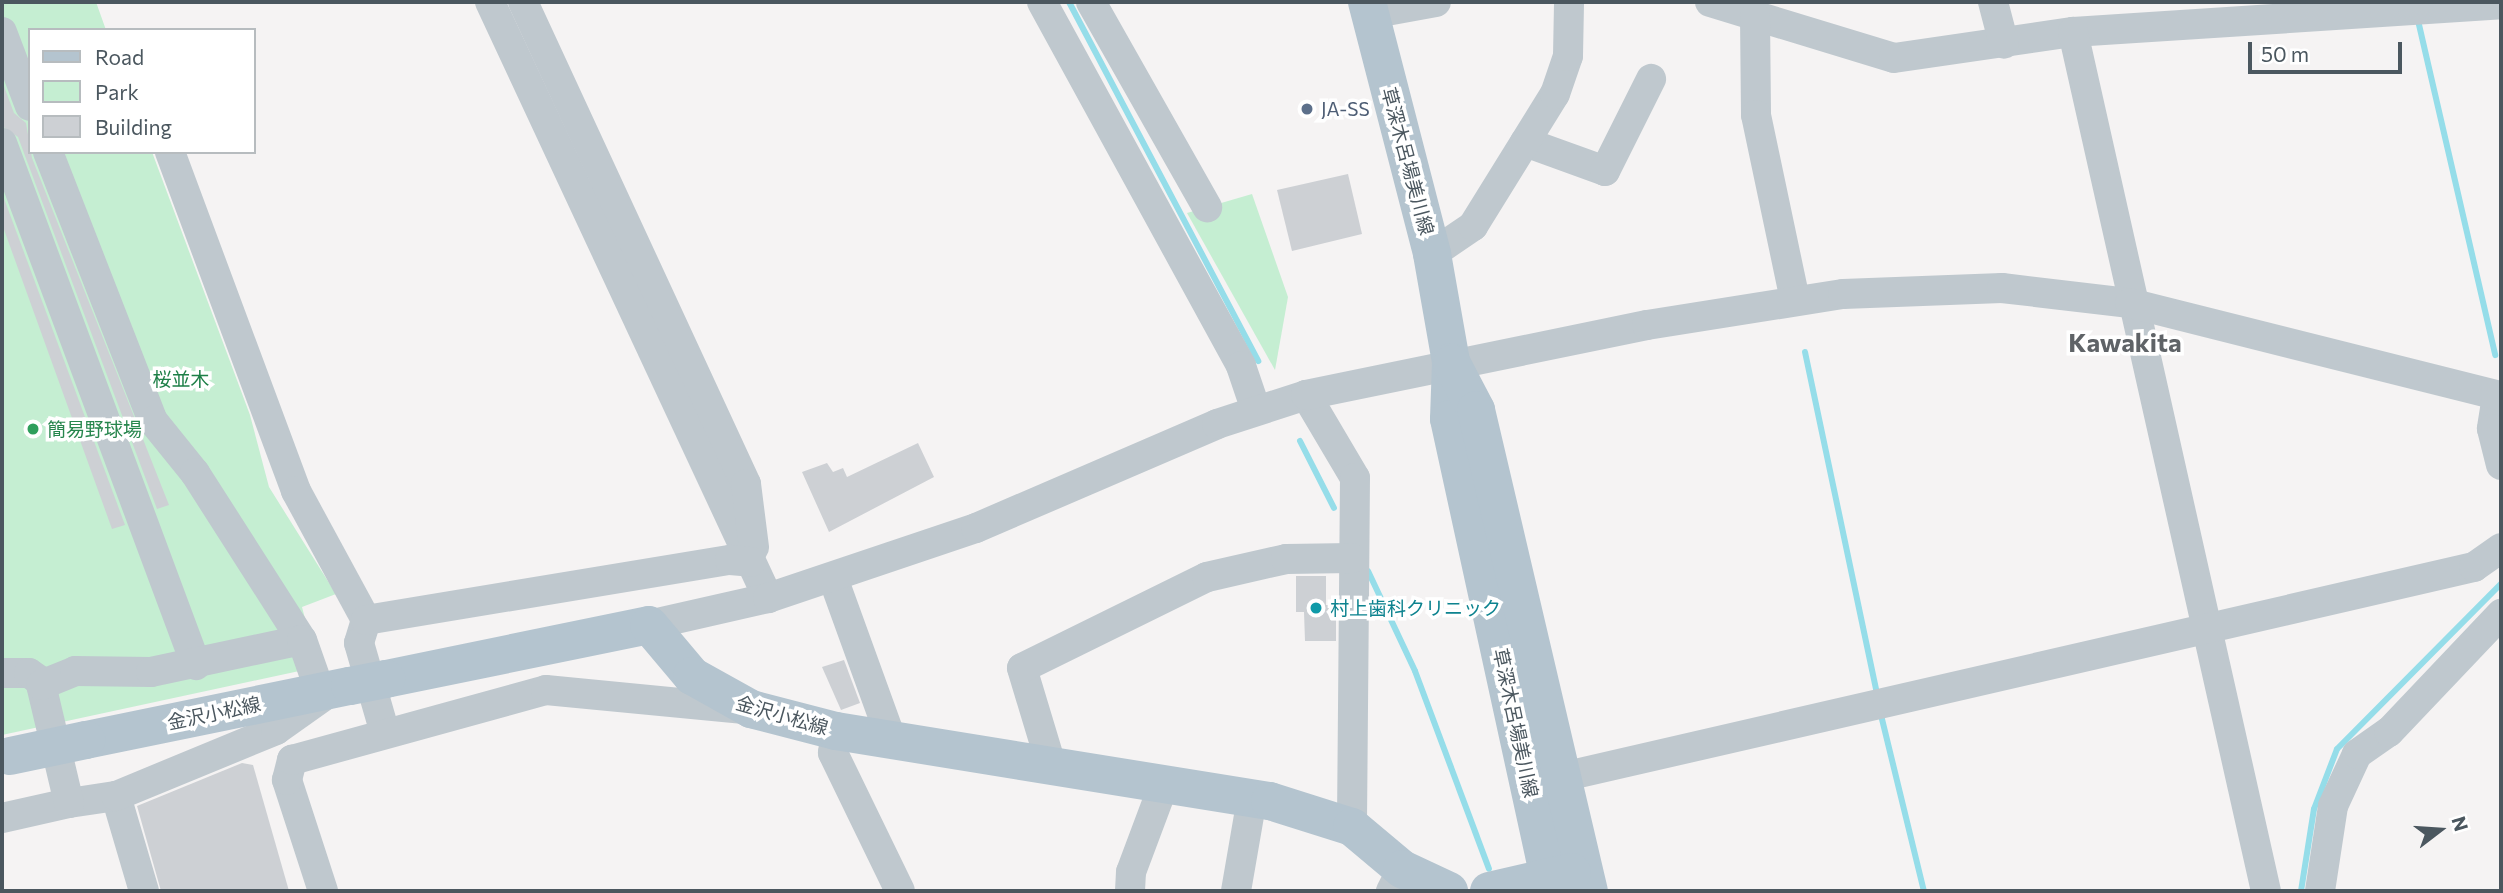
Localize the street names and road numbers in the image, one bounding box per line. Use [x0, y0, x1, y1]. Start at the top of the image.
street label: 草深木呂場美川線 [1377, 85, 1439, 237]
street label: 草深木呂場美川線 [1489, 646, 1543, 800]
street label: 金沢小松線 [733, 691, 831, 739]
street label: 金沢小松線 [165, 692, 263, 734]

